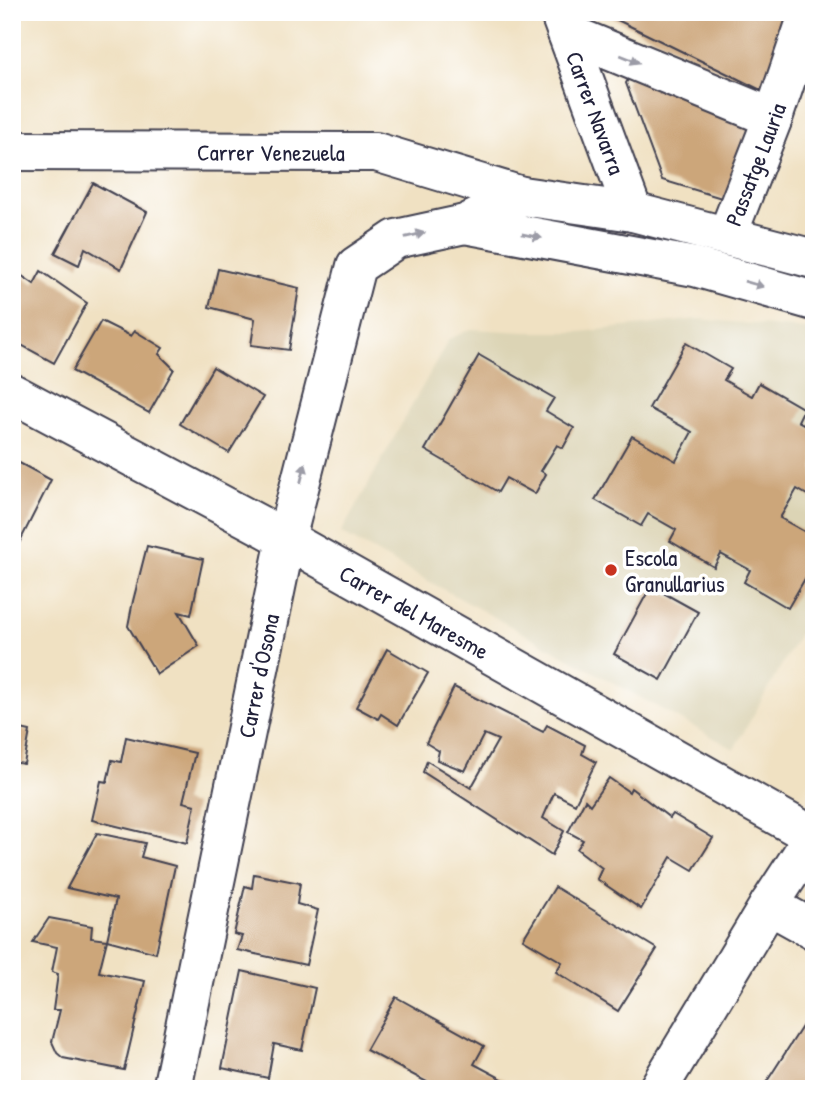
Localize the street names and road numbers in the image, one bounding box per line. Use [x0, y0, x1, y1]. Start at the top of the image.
street label: Carrer Navarra [559, 47, 633, 179]
street label: Passatge Lauria [717, 99, 793, 230]
street label: Carrer Venezuela [197, 136, 345, 167]
street label: Carrer del Maresme [334, 557, 495, 666]
street label: Carrer d'Osona [230, 611, 286, 741]

